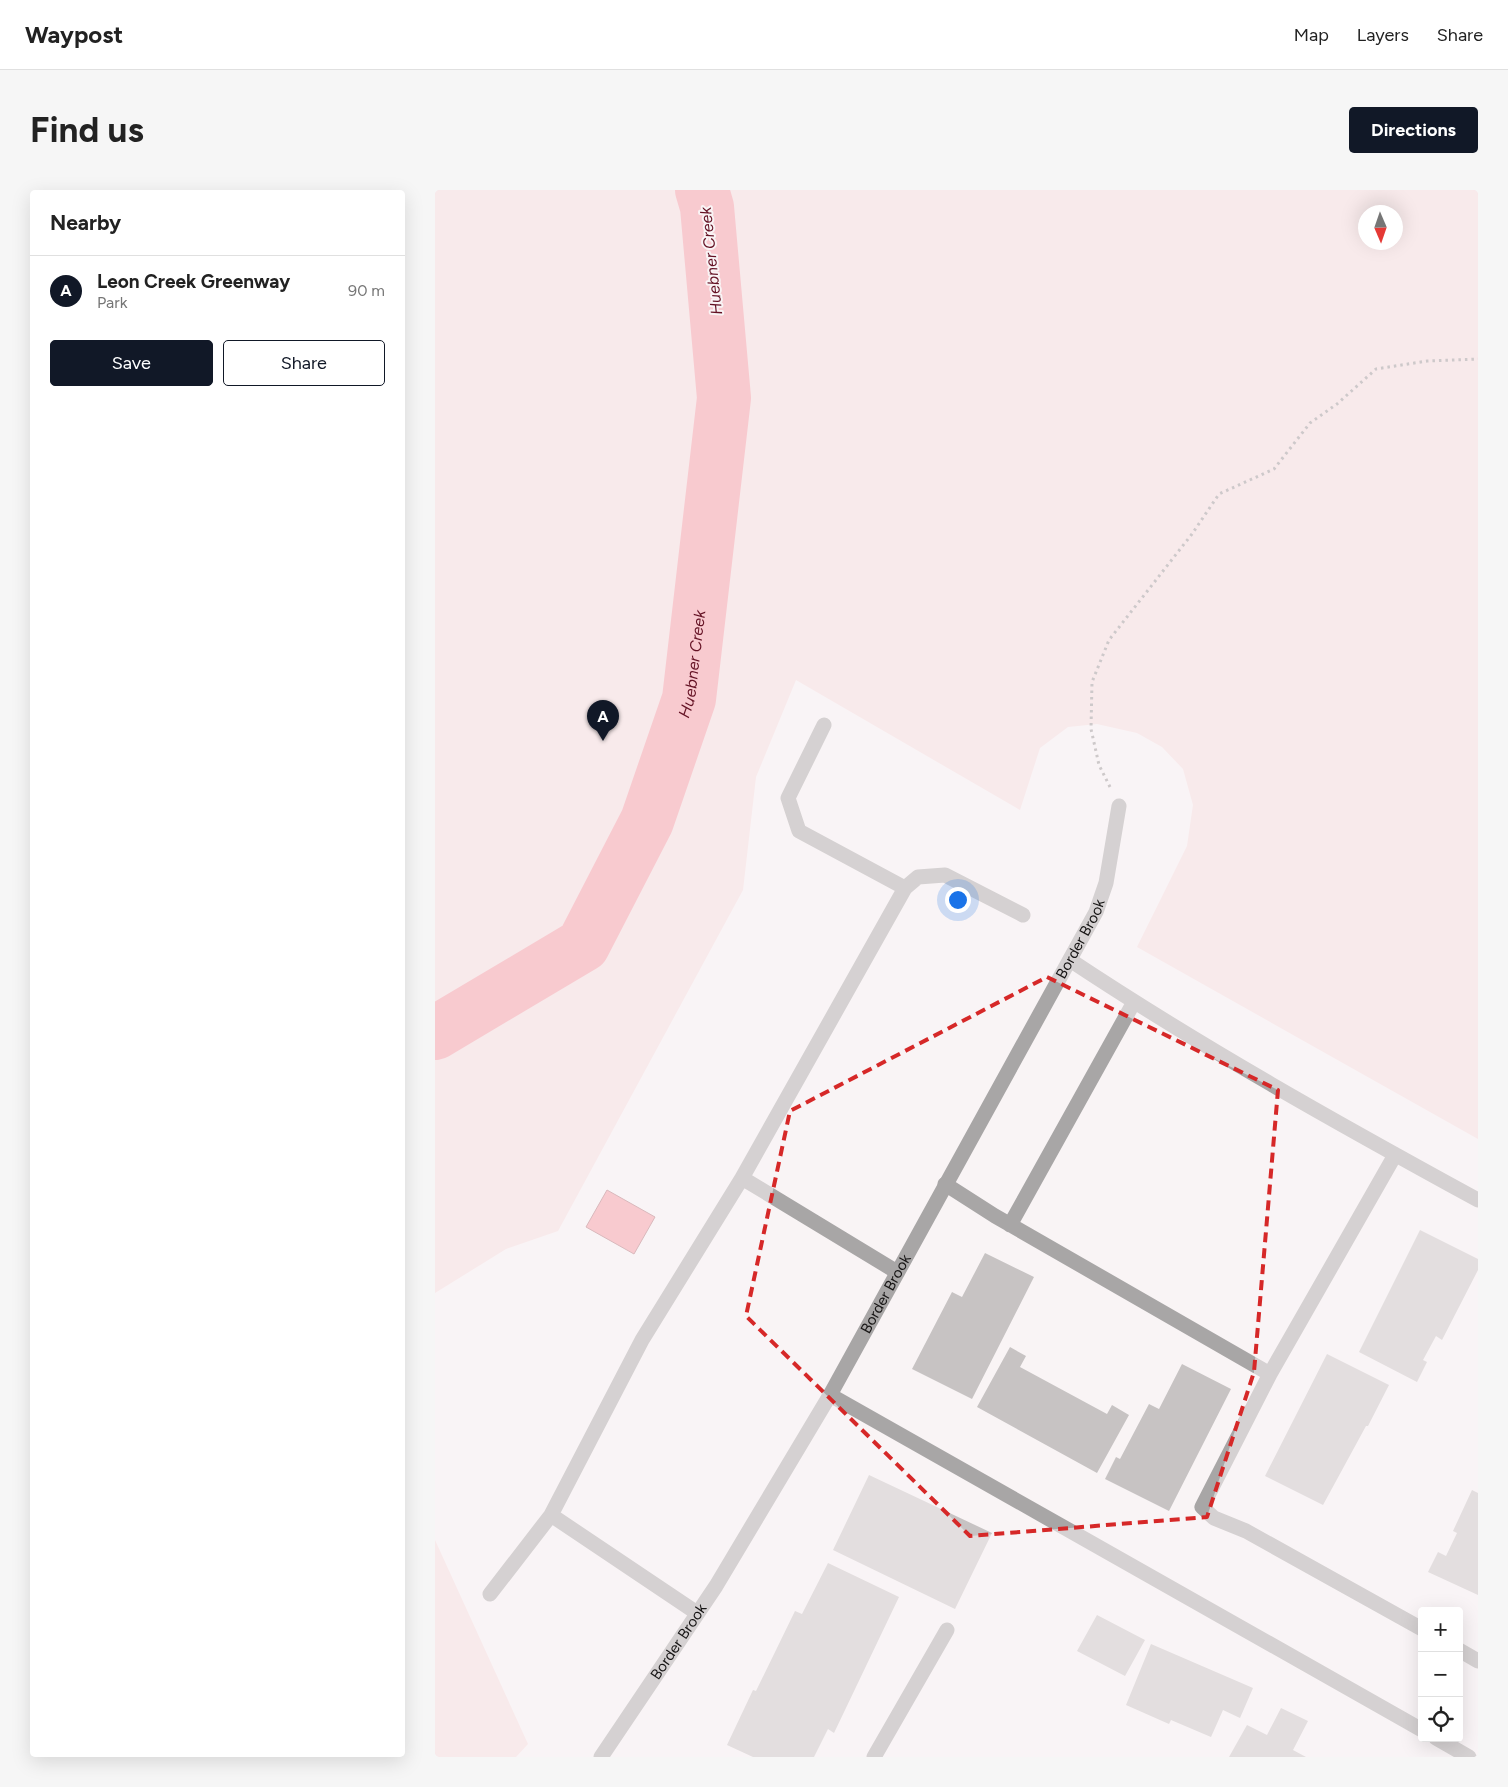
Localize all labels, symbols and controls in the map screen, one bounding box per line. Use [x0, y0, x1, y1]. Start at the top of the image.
text: Waypost [25, 20, 123, 49]
text: Map [1294, 24, 1329, 46]
text: Layers [1357, 24, 1409, 46]
text: Share [1437, 24, 1483, 46]
button: Directions [1349, 107, 1478, 153]
text: Find us [30, 109, 144, 151]
water label: Huebner Creek [696, 205, 726, 316]
north arrow [1358, 205, 1403, 250]
text: Nearby [50, 210, 121, 235]
text: Leon Creek Greenway [97, 270, 290, 293]
text: A [60, 281, 72, 300]
text: 90 m [348, 281, 385, 300]
text: Park [97, 293, 127, 312]
button: Save [50, 340, 213, 386]
button: Share [223, 340, 385, 386]
water label: Huebner Creek [674, 608, 709, 720]
pin: A [587, 700, 619, 741]
your location [945, 887, 971, 913]
street label: Border Brook [1052, 896, 1109, 982]
street label: Border Brook [857, 1250, 915, 1337]
street label: Border Brook [647, 1600, 711, 1683]
map controls [1418, 1607, 1463, 1742]
button: + [1418, 1607, 1463, 1652]
button: − [1418, 1652, 1463, 1697]
button: locate [1418, 1697, 1463, 1742]

